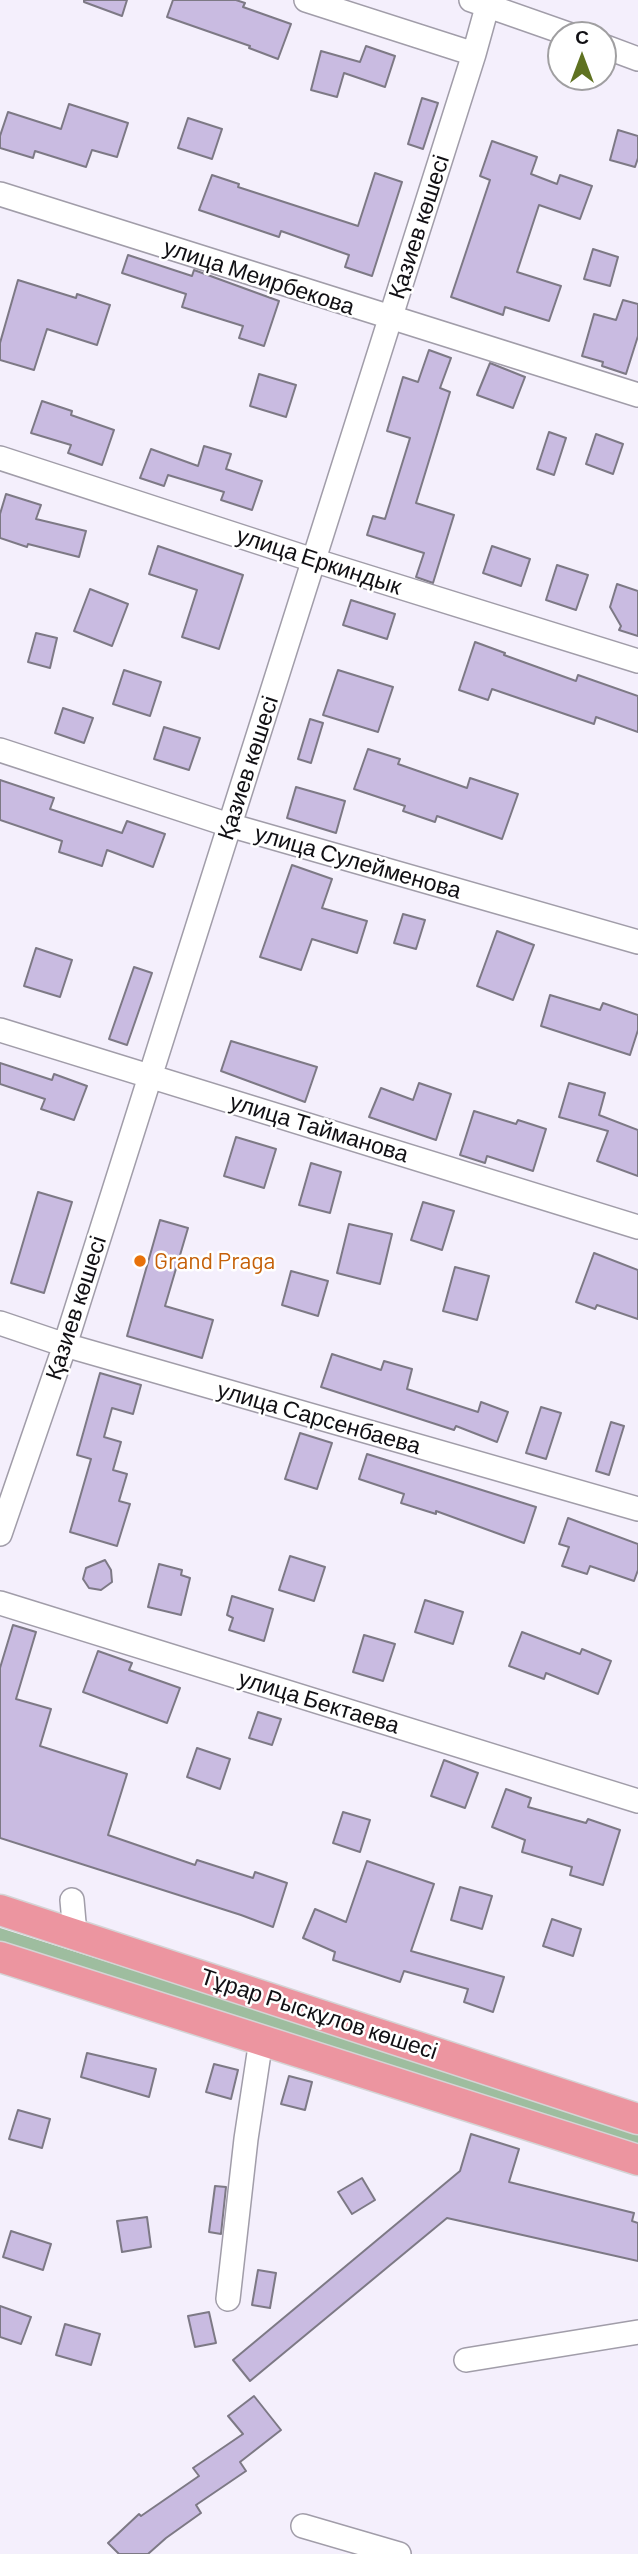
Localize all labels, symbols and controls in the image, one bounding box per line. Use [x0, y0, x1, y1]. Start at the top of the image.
north arrow [547, 21, 617, 91]
text: С [575, 25, 589, 48]
street label: Қазиев көшесі [383, 152, 455, 302]
street label: улица Меирбекова [160, 233, 358, 321]
street label: улица Еркиндык [233, 521, 405, 601]
street label: Қазиев көшесі [212, 693, 284, 843]
street label: улица Сулейменова [252, 819, 464, 905]
street label: улица Тайманова [226, 1088, 412, 1168]
street label: Қазиев көшесі [40, 1233, 112, 1383]
place label: Grand Praga [154, 1247, 275, 1275]
marker: Grand Praga [132, 1253, 148, 1269]
street label: улица Сарсенбаева [214, 1376, 424, 1460]
street label: улица Бектаева [235, 1664, 403, 1740]
street label: Тұрар Рыскұлов көшесі [197, 1963, 441, 2065]

